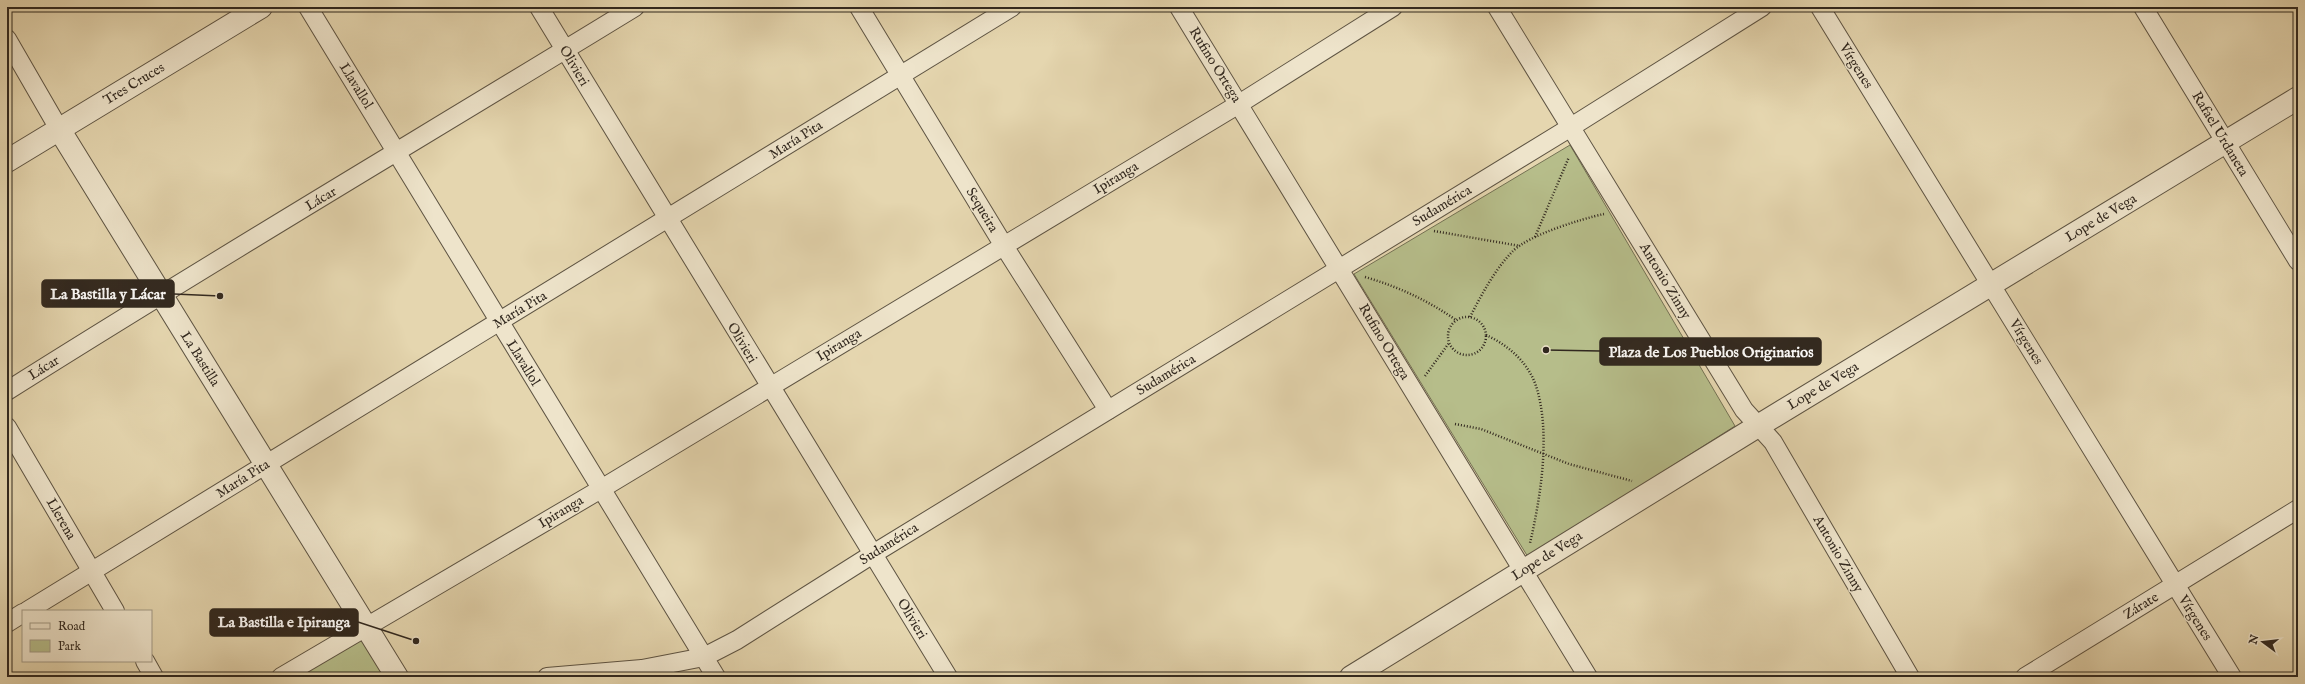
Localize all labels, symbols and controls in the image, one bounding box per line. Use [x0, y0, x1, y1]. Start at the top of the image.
street label: Rufino Ortega [1185, 24, 1246, 107]
street label: Vírgenes [1834, 39, 1877, 92]
street label: Olivieri [555, 42, 593, 90]
street label: Tres Cruces [100, 59, 168, 109]
street label: Llavallol [335, 60, 377, 112]
street label: Rafael Urdaneta [2188, 88, 2253, 181]
street label: María Pita [766, 116, 827, 163]
street label: Ipiranga [1090, 157, 1143, 198]
street label: Sudamérica [1409, 181, 1476, 231]
street label: Lácar [302, 183, 340, 215]
street label: Sequeira [962, 184, 1003, 237]
street label: Lope de Vega [2062, 189, 2141, 246]
street label: Antonio Zinny [1635, 239, 1695, 323]
callout: La Bastilla y Lácar [42, 280, 174, 307]
text: La Bastilla y Lácar [50, 285, 166, 304]
street label: María Pita [490, 286, 551, 333]
street label: Rufino Ortega [1354, 301, 1414, 384]
street label: Vírgenes [2004, 315, 2047, 368]
street label: Olivieri [723, 319, 761, 367]
street label: Ipiranga [813, 324, 866, 365]
street label: La Bastilla [176, 328, 224, 391]
street label: Llavallol [502, 337, 544, 389]
callout: Plaza de Los Pueblos Originarios [1600, 338, 1821, 365]
text: Plaza de Los Pueblos Originarios [1609, 343, 1814, 362]
street label: Sudamérica [1133, 350, 1200, 400]
street label: Lácar [25, 352, 63, 384]
street label: Lope de Vega [1784, 357, 1863, 414]
street label: María Pita [213, 455, 274, 502]
street label: Ipiranga [535, 491, 588, 532]
street label: Llerena [42, 495, 81, 544]
street label: Antonio Zinny [1808, 511, 1867, 596]
street label: Sudamérica [856, 518, 923, 569]
street label: Lope de Vega [1508, 527, 1587, 585]
street label: Zárate [2120, 588, 2162, 624]
street label: Vírgenes [2173, 591, 2216, 644]
street label: Olivieri [893, 595, 931, 643]
callout: La Bastilla e Ipiranga [210, 609, 358, 636]
legend [22, 610, 152, 662]
text: La Bastilla e Ipiranga [218, 613, 351, 632]
text: Road [58, 619, 86, 634]
north arrow [2243, 622, 2283, 662]
text: N [2246, 633, 2262, 647]
text: Park [58, 639, 81, 654]

